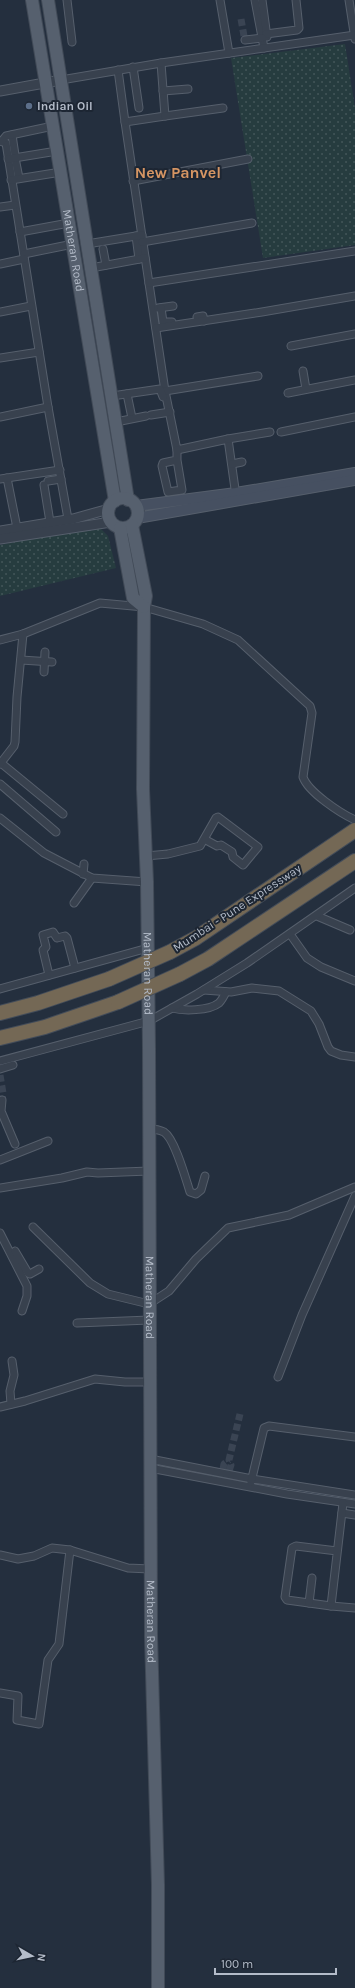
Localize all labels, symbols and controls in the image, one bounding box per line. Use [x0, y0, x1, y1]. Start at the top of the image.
place label: Indian Oil [37, 99, 93, 113]
marker: Indian Oil [24, 101, 34, 111]
district label: New Panvel [135, 163, 221, 182]
street label: Matheran Road [60, 208, 87, 293]
street label: Mumbai - Pune Expressway [170, 861, 304, 955]
street label: Matheran Road [141, 932, 156, 1015]
street label: Matheran Road [143, 1256, 157, 1339]
street label: Matheran Road [144, 1580, 159, 1663]
north arrow [12, 1936, 52, 1976]
scale bar [215, 1950, 336, 1976]
text: N [34, 1953, 48, 1962]
text: 100 m [221, 1957, 253, 1971]

